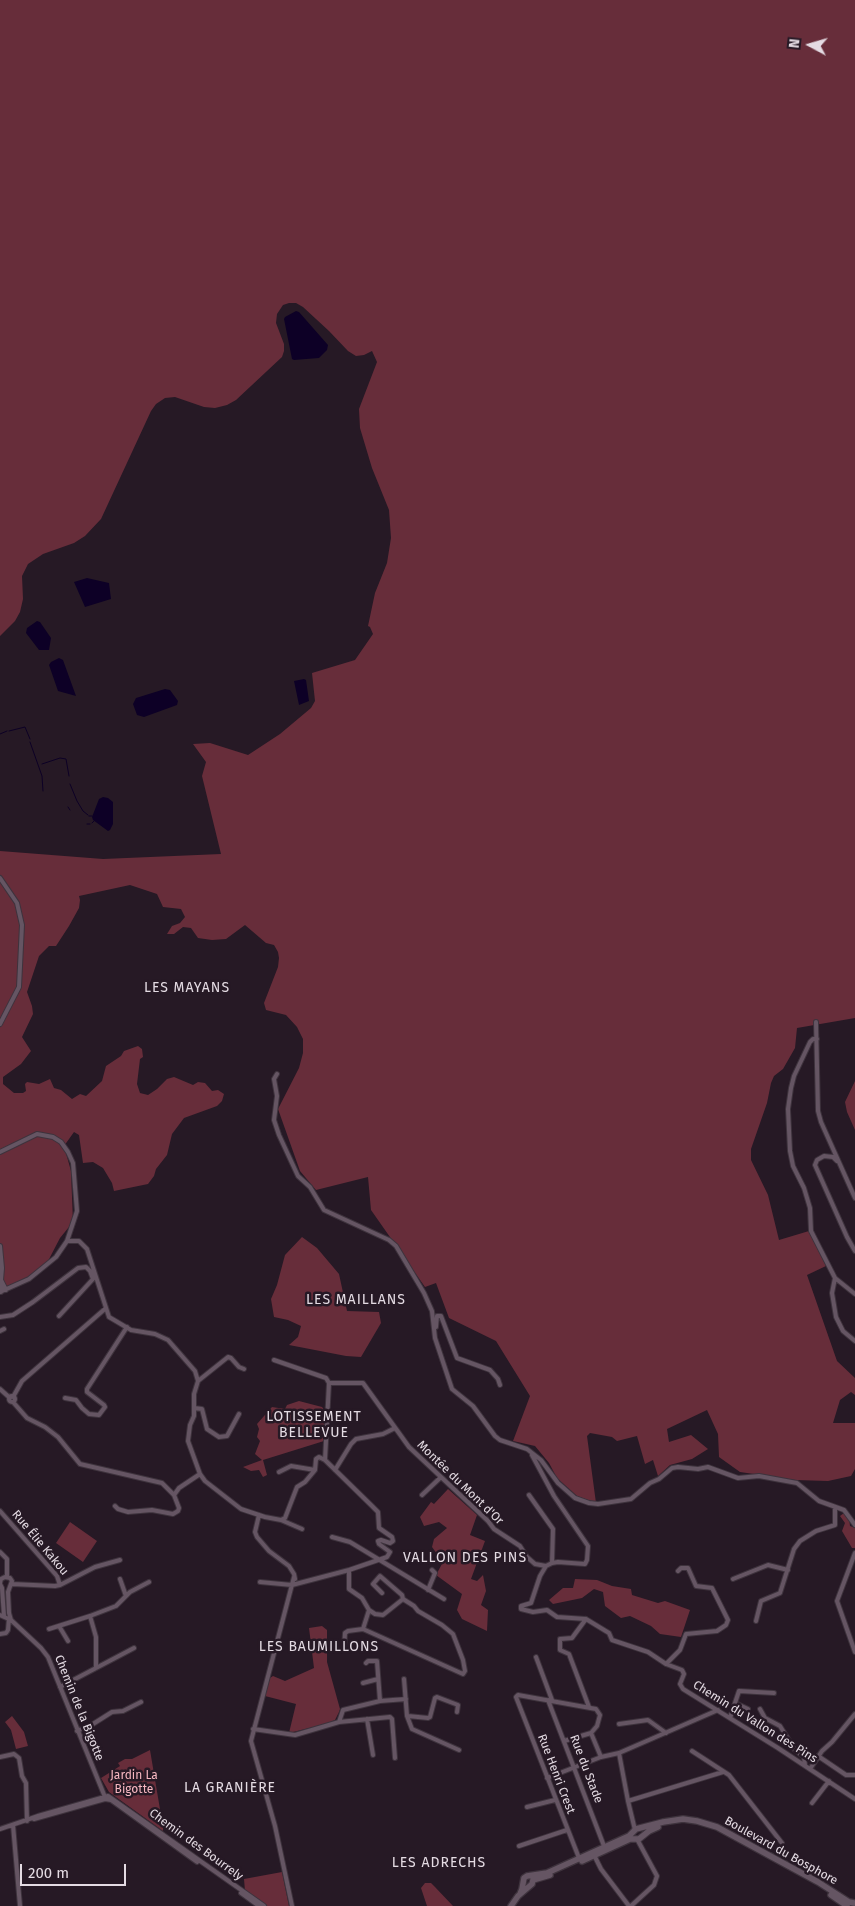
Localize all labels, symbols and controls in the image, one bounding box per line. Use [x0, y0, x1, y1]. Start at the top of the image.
north arrow [785, 20, 835, 70]
text: N [786, 38, 804, 49]
district label: LES MAYANS [143, 980, 231, 996]
district label: LES MAILLANS [305, 1292, 407, 1308]
district label: LOTISSEMENT BELLEVUE [265, 1409, 363, 1441]
street label: Montée du Mont d'Or [414, 1438, 506, 1528]
street label: Rue Élie Kakou [9, 1508, 71, 1578]
district label: VALLON DES PINS [401, 1550, 529, 1566]
district label: LES BAUMILLONS [257, 1639, 381, 1655]
street label: Chemin de la Bigotte [51, 1653, 107, 1763]
street label: Chemin du Vallon des Pins [690, 1678, 820, 1766]
street label: Rue Henri Crest [534, 1732, 578, 1816]
street label: Rue du Stade [566, 1733, 606, 1805]
park label: Jardin La Bigotte [110, 1769, 158, 1797]
district label: LA GRANIÈRE [183, 1780, 277, 1796]
street label: Chemin des Bourrely [146, 1806, 246, 1884]
street label: Boulevard du Bosphore [722, 1814, 840, 1888]
scale bar [22, 1854, 129, 1886]
district label: LES ADRECHS [390, 1855, 488, 1871]
text: 200 m [28, 1864, 69, 1882]

